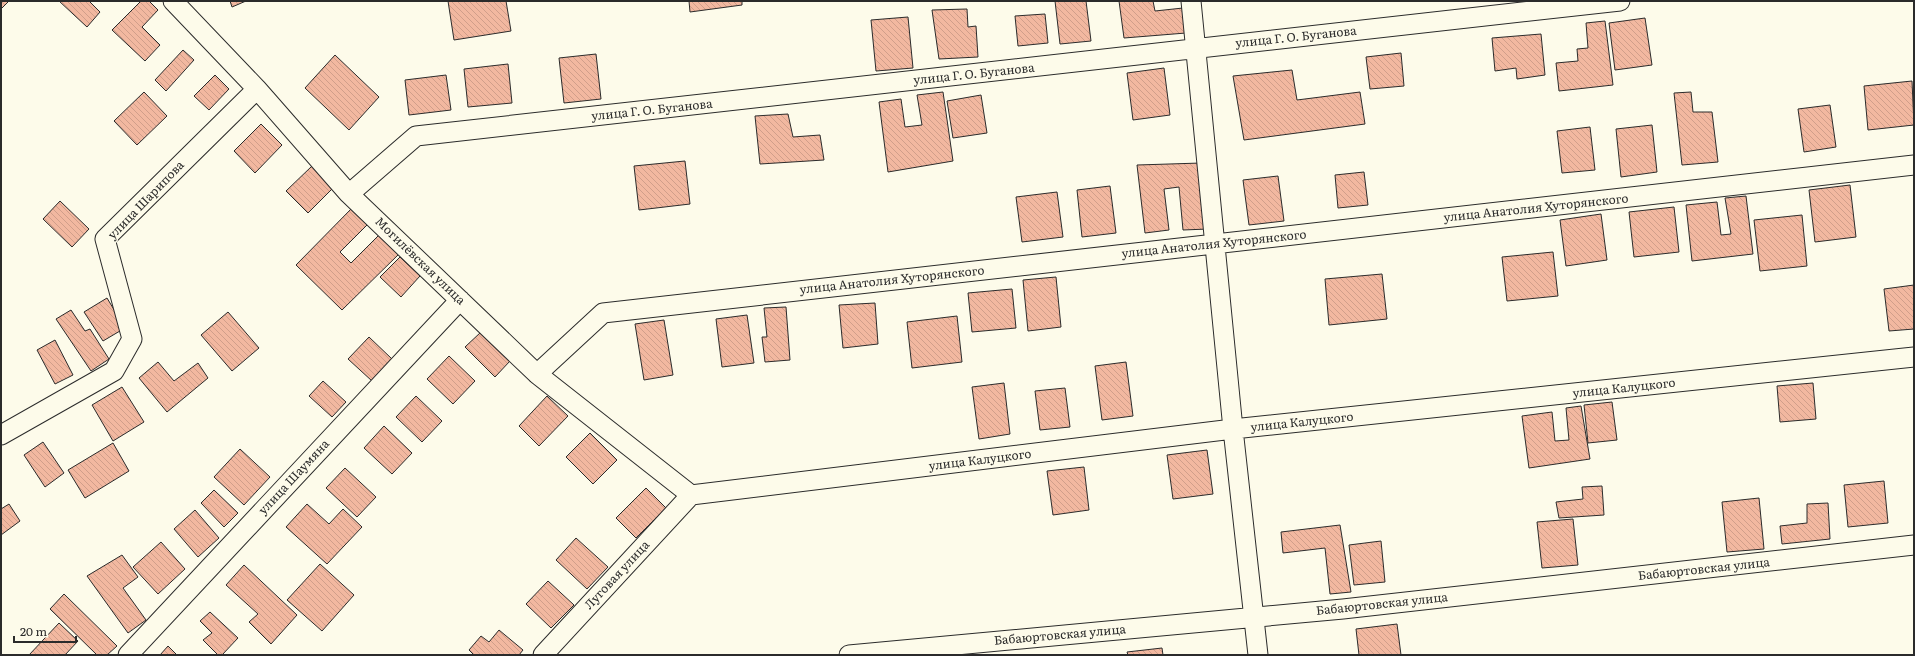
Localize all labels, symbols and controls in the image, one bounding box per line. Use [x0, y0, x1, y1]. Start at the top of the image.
street label: улица Г. О. Буганова [1234, 21, 1358, 51]
street label: улица Г. О. Буганова [912, 58, 1036, 88]
street label: улица Г. О. Буганова [590, 94, 714, 124]
street label: улица Шарипова [103, 155, 188, 243]
street label: улица Анатолия Хуторянского [1443, 188, 1629, 226]
street label: Могилёвская улица [371, 212, 470, 309]
street label: улица Анатолия Хуторянского [1121, 224, 1307, 262]
street label: улица Анатолия Хуторянского [799, 260, 985, 298]
street label: улица Калуцкого [1572, 373, 1676, 401]
street label: улица Калуцкого [1250, 407, 1354, 435]
street label: улица Шаумяна [254, 434, 333, 518]
street label: улица Калуцкого [927, 444, 1032, 474]
street label: Луговая улица [580, 535, 653, 613]
street label: Бабаюртовская улица [1637, 552, 1771, 584]
street label: Бабаюртовская улица [1315, 587, 1449, 619]
scale bar [14, 618, 76, 644]
street label: Бабаюртовская улица [993, 619, 1127, 649]
text: 20 m [20, 622, 47, 640]

